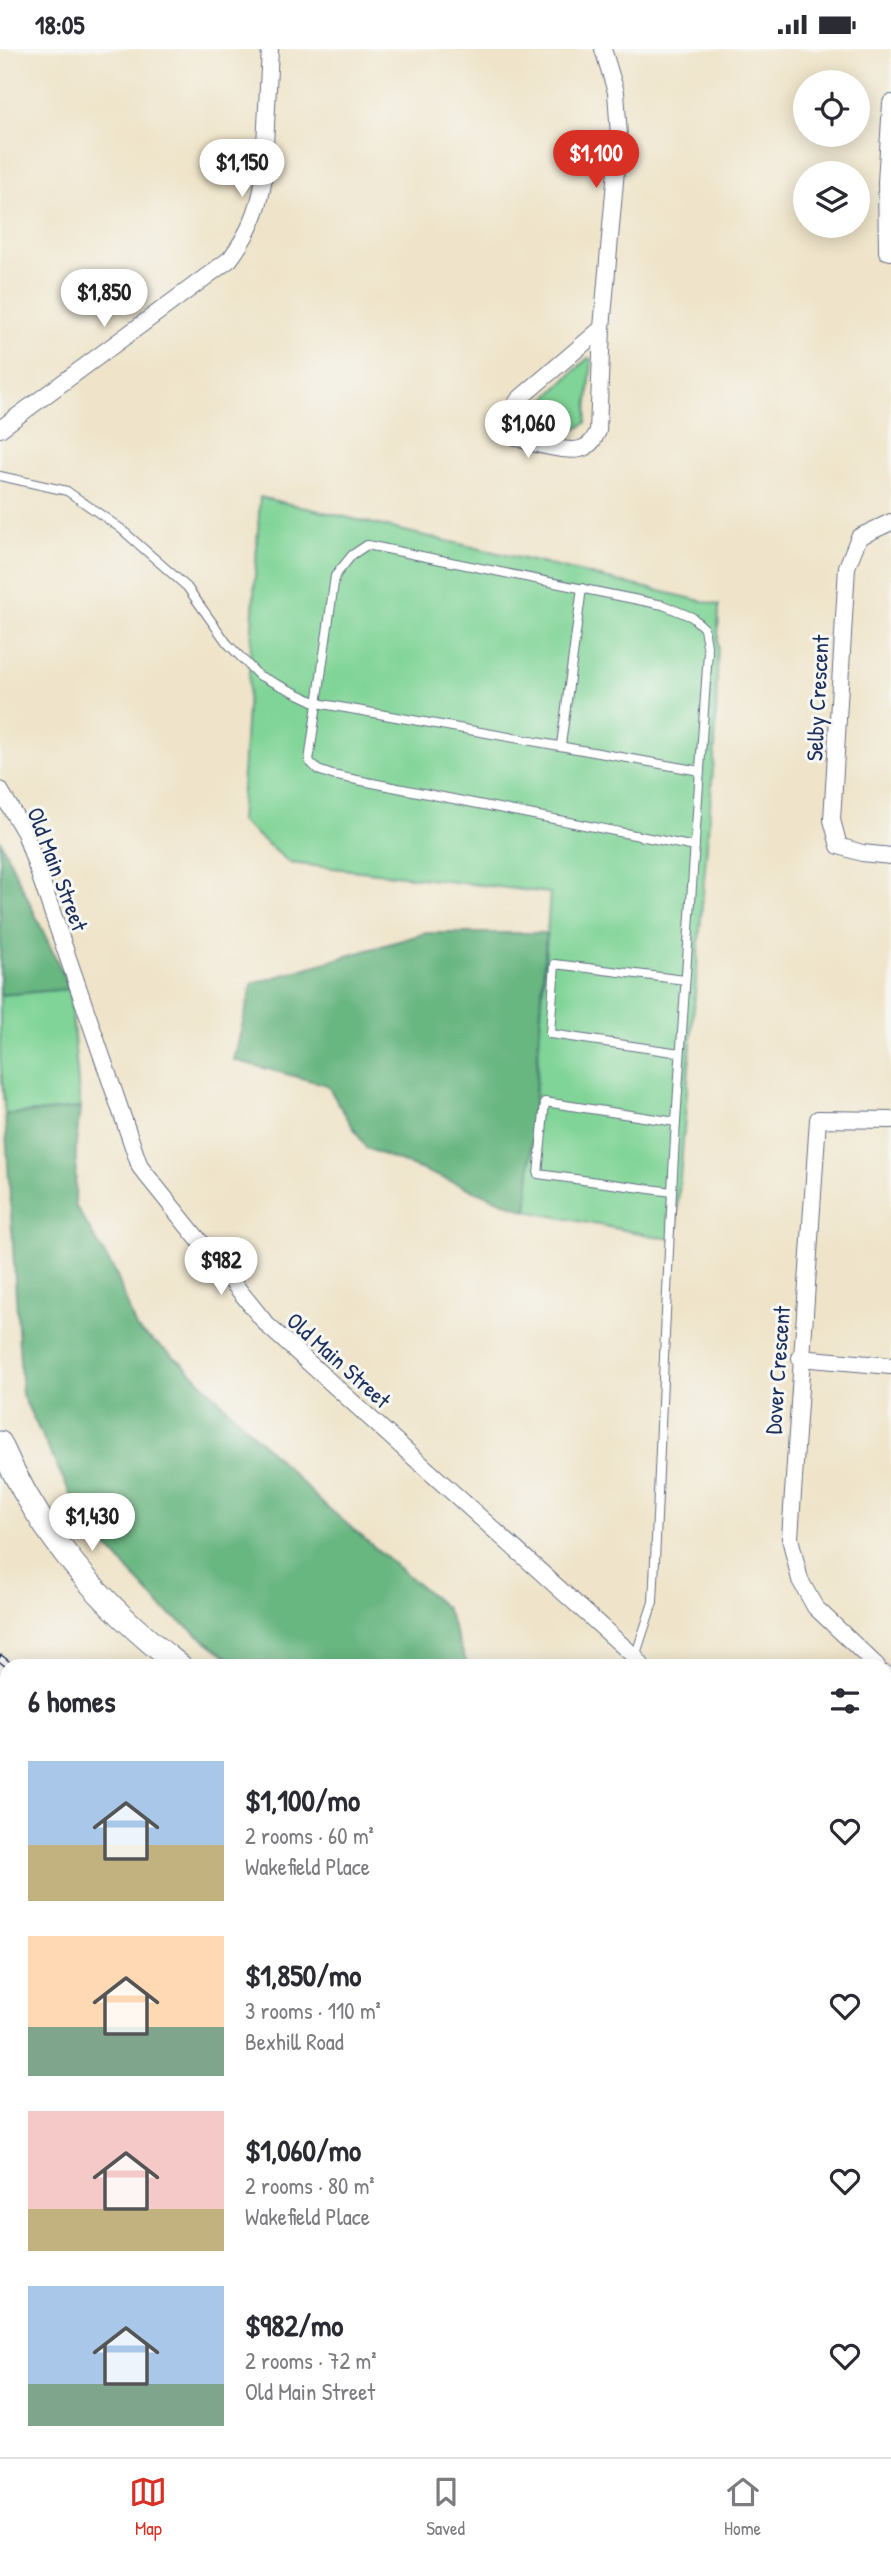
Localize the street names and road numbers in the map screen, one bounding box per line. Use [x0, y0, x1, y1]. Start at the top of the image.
street label: Selby Crescent [798, 633, 836, 762]
street label: Old Main Street [20, 803, 96, 936]
street label: Dover Crescent [757, 1304, 797, 1435]
street label: Old Main Street [280, 1305, 399, 1416]

